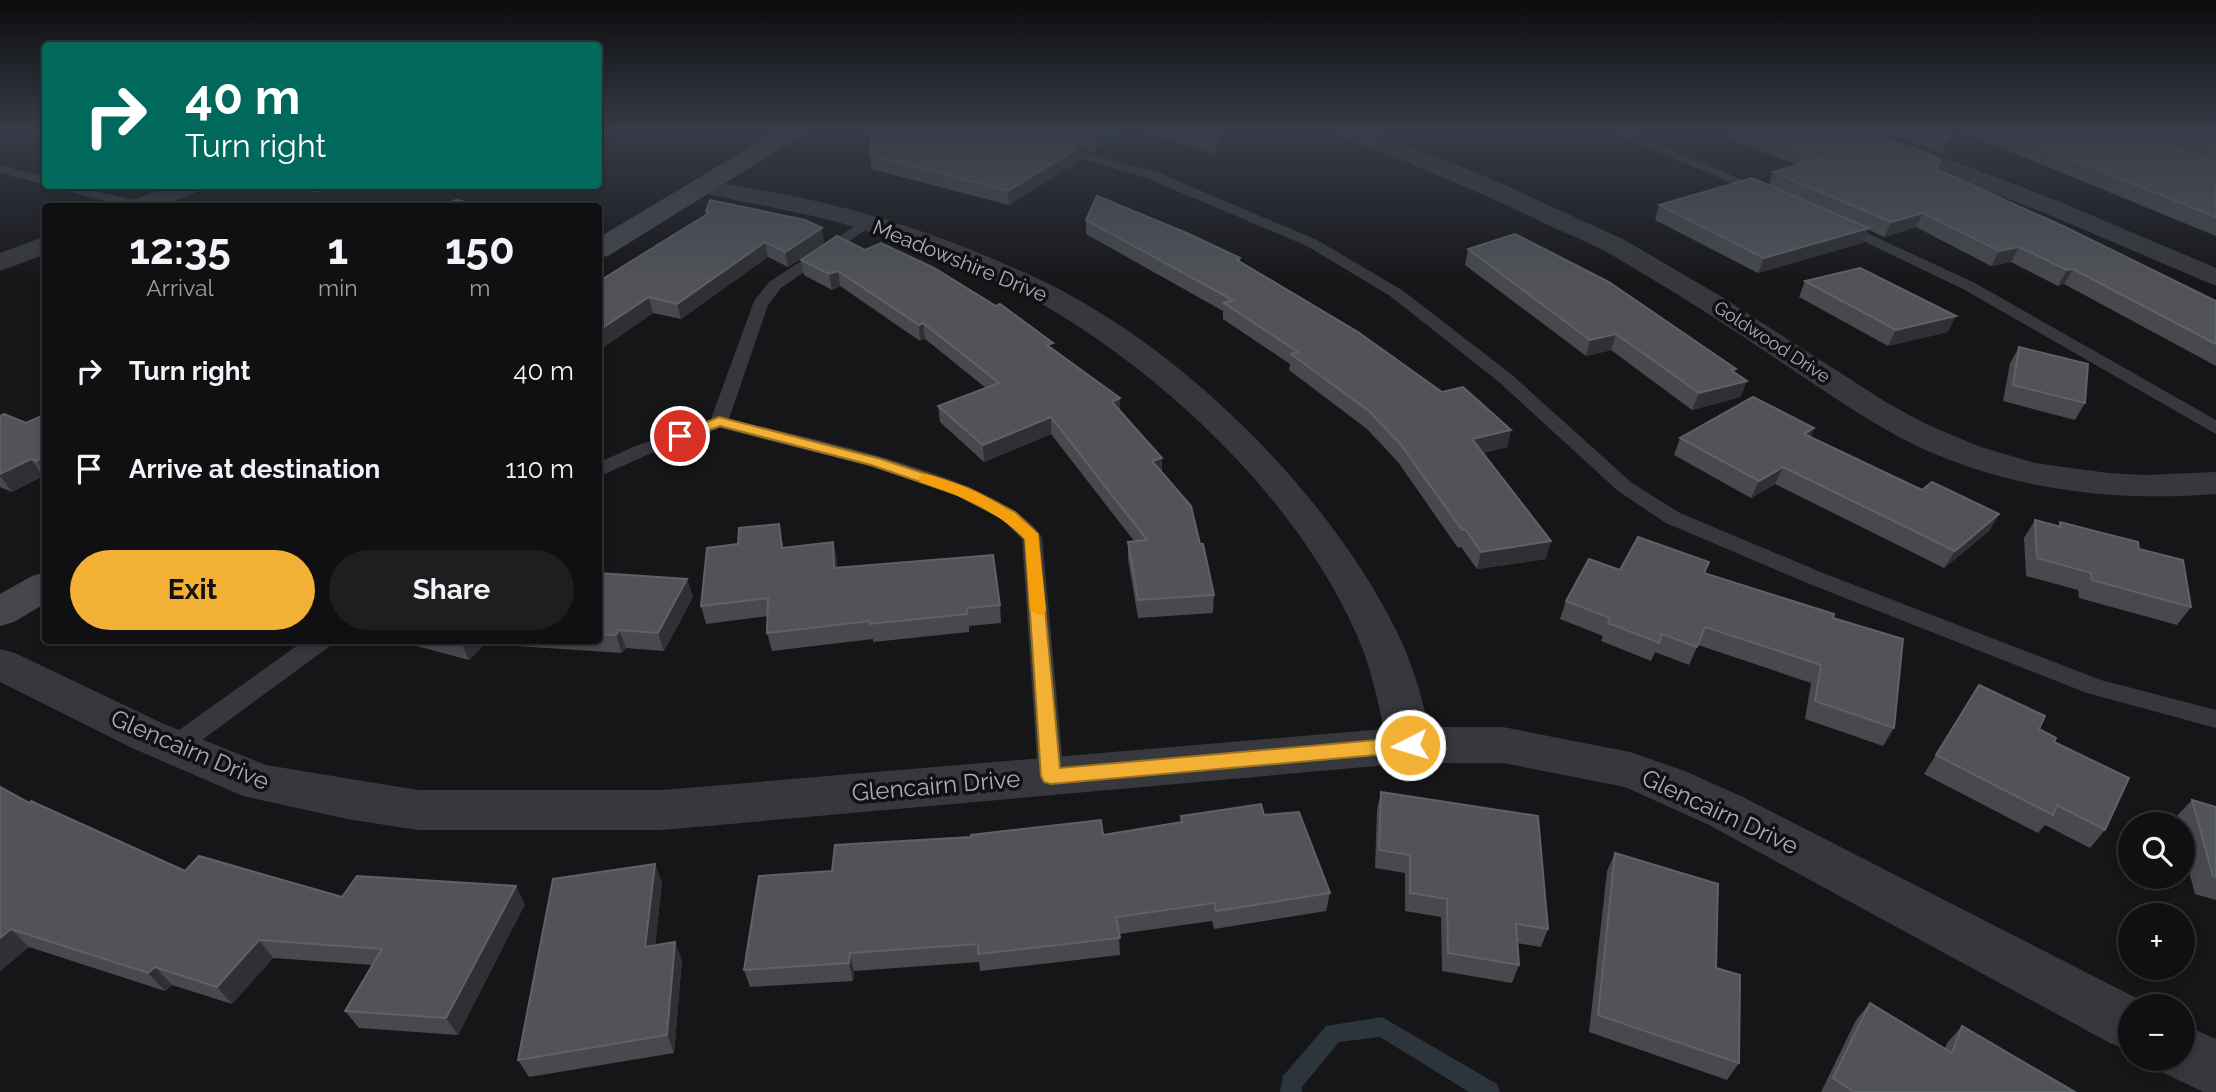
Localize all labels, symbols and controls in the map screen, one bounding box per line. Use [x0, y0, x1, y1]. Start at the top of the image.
text: 40 m [185, 68, 300, 125]
icon: right [70, 70, 161, 161]
text: Turn right [185, 127, 326, 164]
street label: Meadowshire Drive [869, 214, 1051, 307]
text: 12:35 [129, 225, 231, 274]
text: 1 [327, 225, 348, 274]
text: 150 [445, 225, 515, 274]
text: Arrival [146, 274, 214, 301]
text: min [318, 274, 358, 301]
text: m [469, 274, 490, 301]
street label: Goldwood Drive [1710, 296, 1835, 387]
icon: right [70, 352, 108, 390]
text: Turn right [129, 356, 250, 386]
text: 40 m [513, 356, 574, 386]
pin [650, 406, 710, 466]
icon: arrive [661, 417, 699, 455]
icon: arrive [70, 450, 108, 488]
text: Arrive at destination [129, 454, 380, 484]
text: 110 m [505, 454, 574, 484]
button: Exit [70, 550, 315, 630]
button: Share [329, 550, 574, 630]
street label: Glencairn Drive [107, 703, 274, 796]
position arrow [1373, 708, 1447, 782]
street label: Glencairn Drive [1637, 763, 1803, 860]
street label: Glencairn Drive [850, 764, 1021, 807]
map controls [2118, 812, 2195, 1071]
button: search [2118, 812, 2195, 889]
button: + [2118, 903, 2195, 980]
button: − [2118, 994, 2195, 1071]

